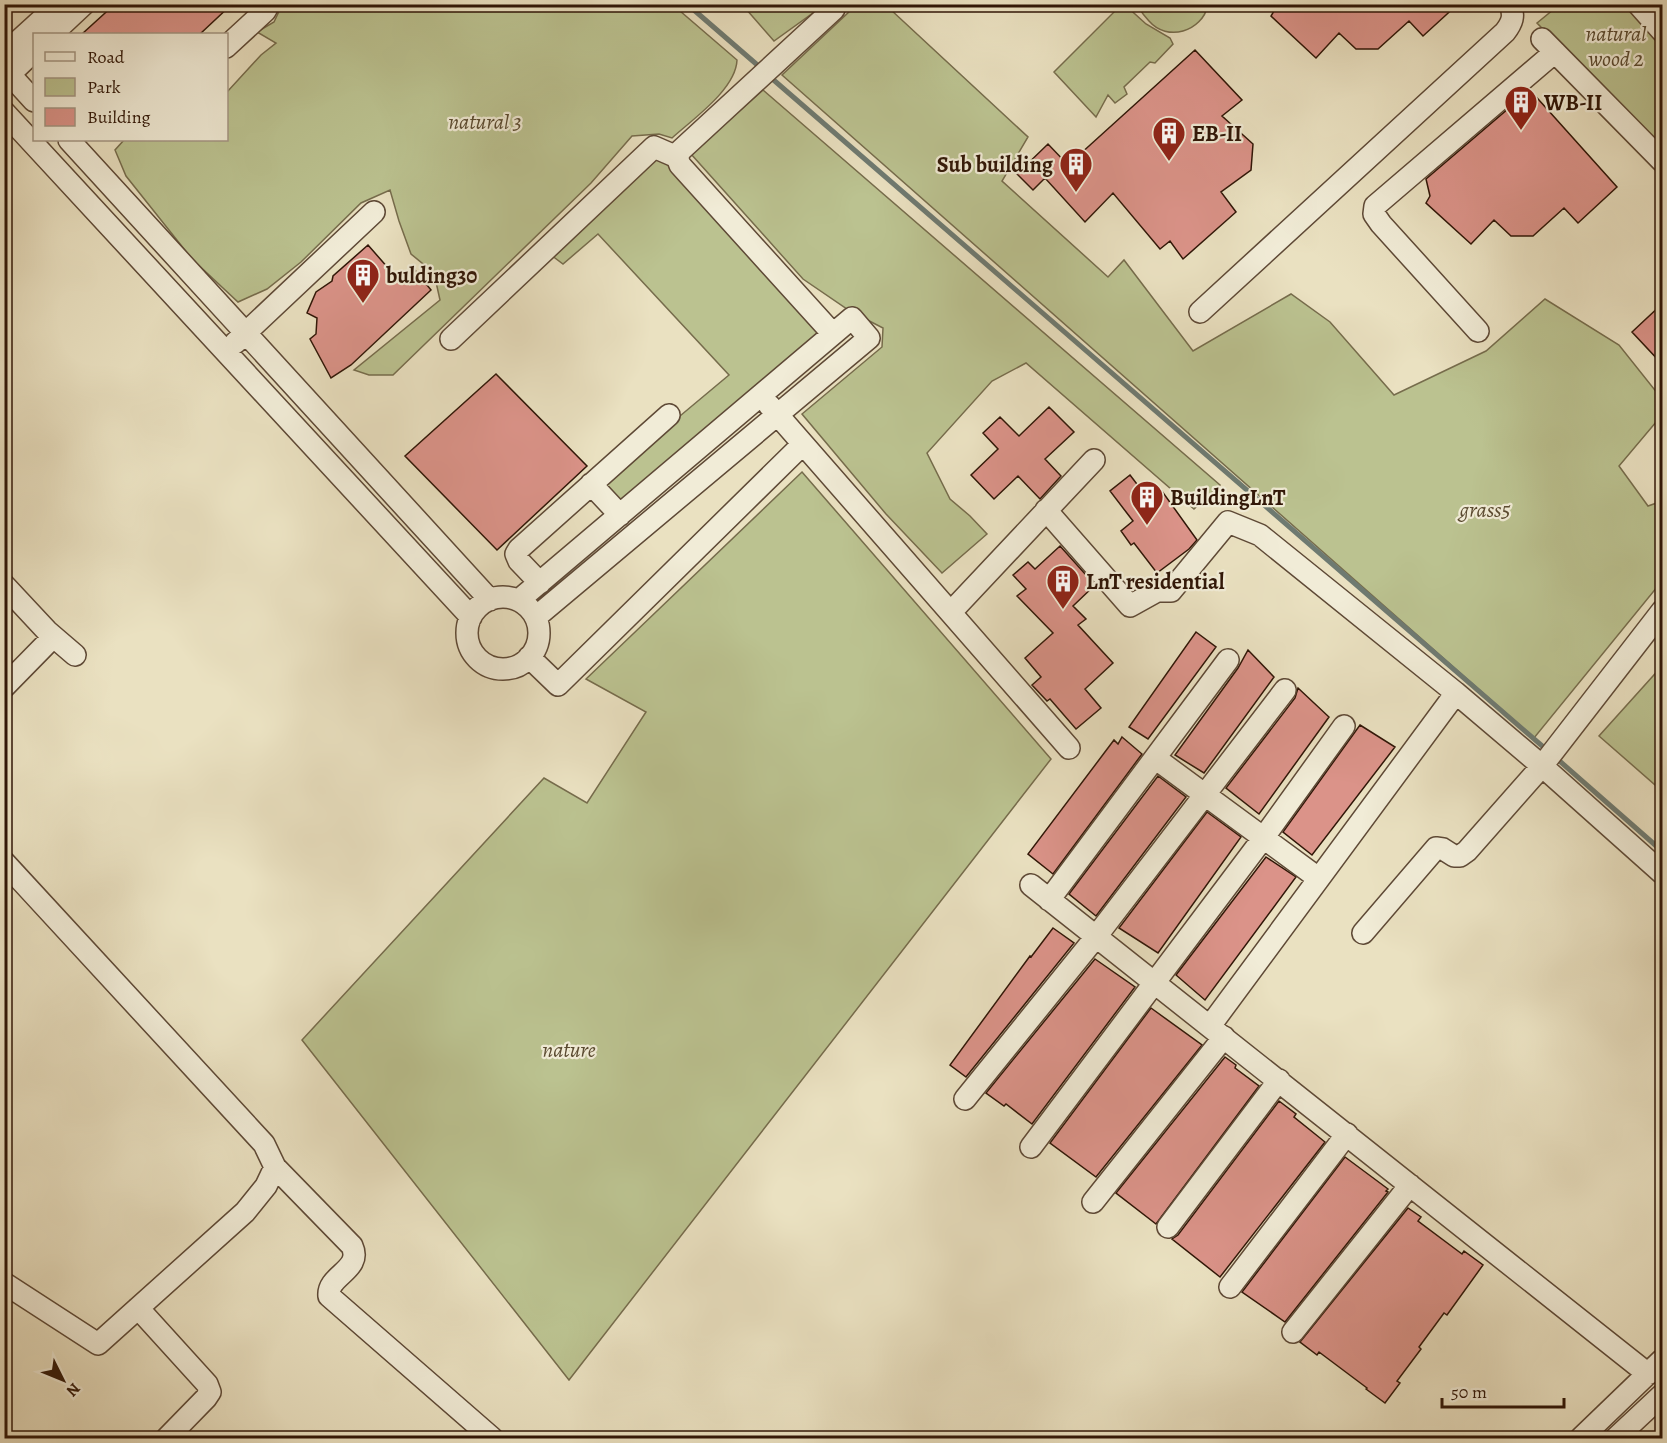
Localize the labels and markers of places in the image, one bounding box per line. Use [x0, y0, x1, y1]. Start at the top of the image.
building icon: WB-II [1503, 84, 1539, 131]
place label: WB-II [1543, 88, 1602, 118]
building icon: EB-II [1151, 115, 1187, 162]
place label: EB-II [1192, 119, 1242, 149]
building icon: Sub building [1058, 146, 1094, 193]
place label: Sub building [937, 150, 1054, 180]
building icon: bulding30 [345, 257, 381, 304]
place label: bulding30 [385, 261, 477, 291]
building icon: BuildingLnT [1129, 479, 1165, 526]
place label: BuildingLnT [1170, 483, 1286, 513]
building icon: LnT residential [1045, 563, 1081, 610]
place label: LnT residential [1086, 567, 1225, 597]

